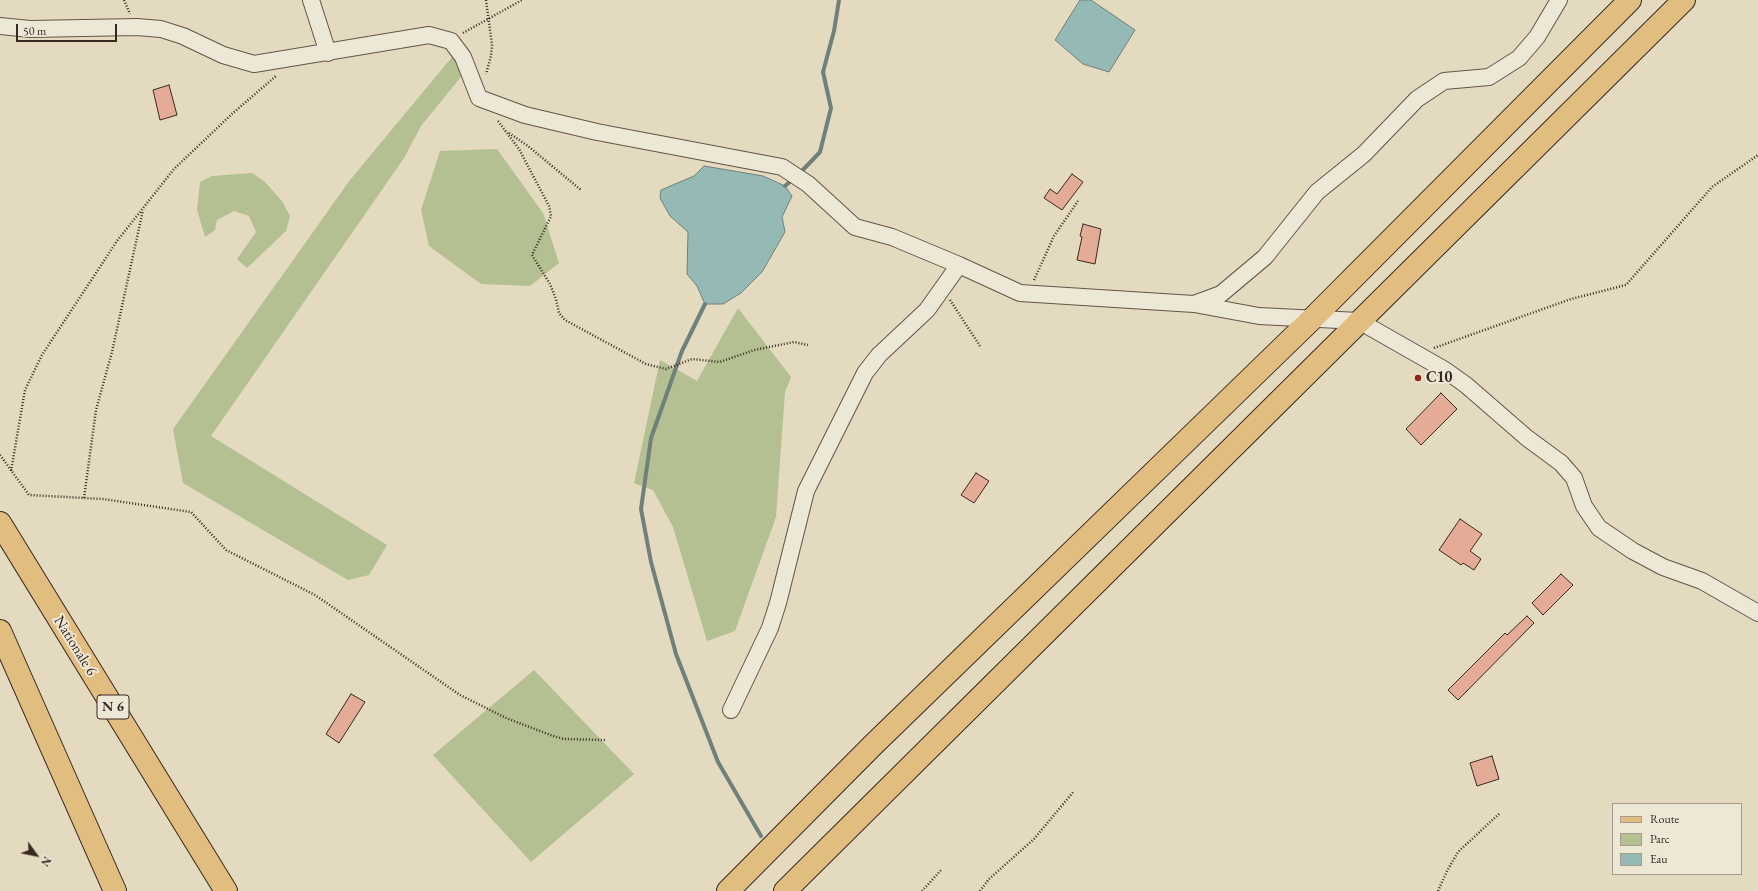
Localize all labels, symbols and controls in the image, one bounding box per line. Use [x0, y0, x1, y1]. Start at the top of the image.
scale bar [18, 16, 119, 42]
text: 50 m [23, 23, 46, 39]
place label: C10 [1426, 369, 1453, 387]
marker: C10 [1413, 373, 1423, 383]
street label: Nationale 6 [50, 613, 100, 679]
road number: N 6 [97, 695, 129, 719]
legend [1612, 803, 1742, 875]
text: Route [1650, 811, 1679, 827]
text: Parc [1650, 831, 1670, 847]
north arrow [16, 835, 56, 875]
text: Eau [1650, 851, 1668, 867]
text: N [38, 854, 54, 869]

